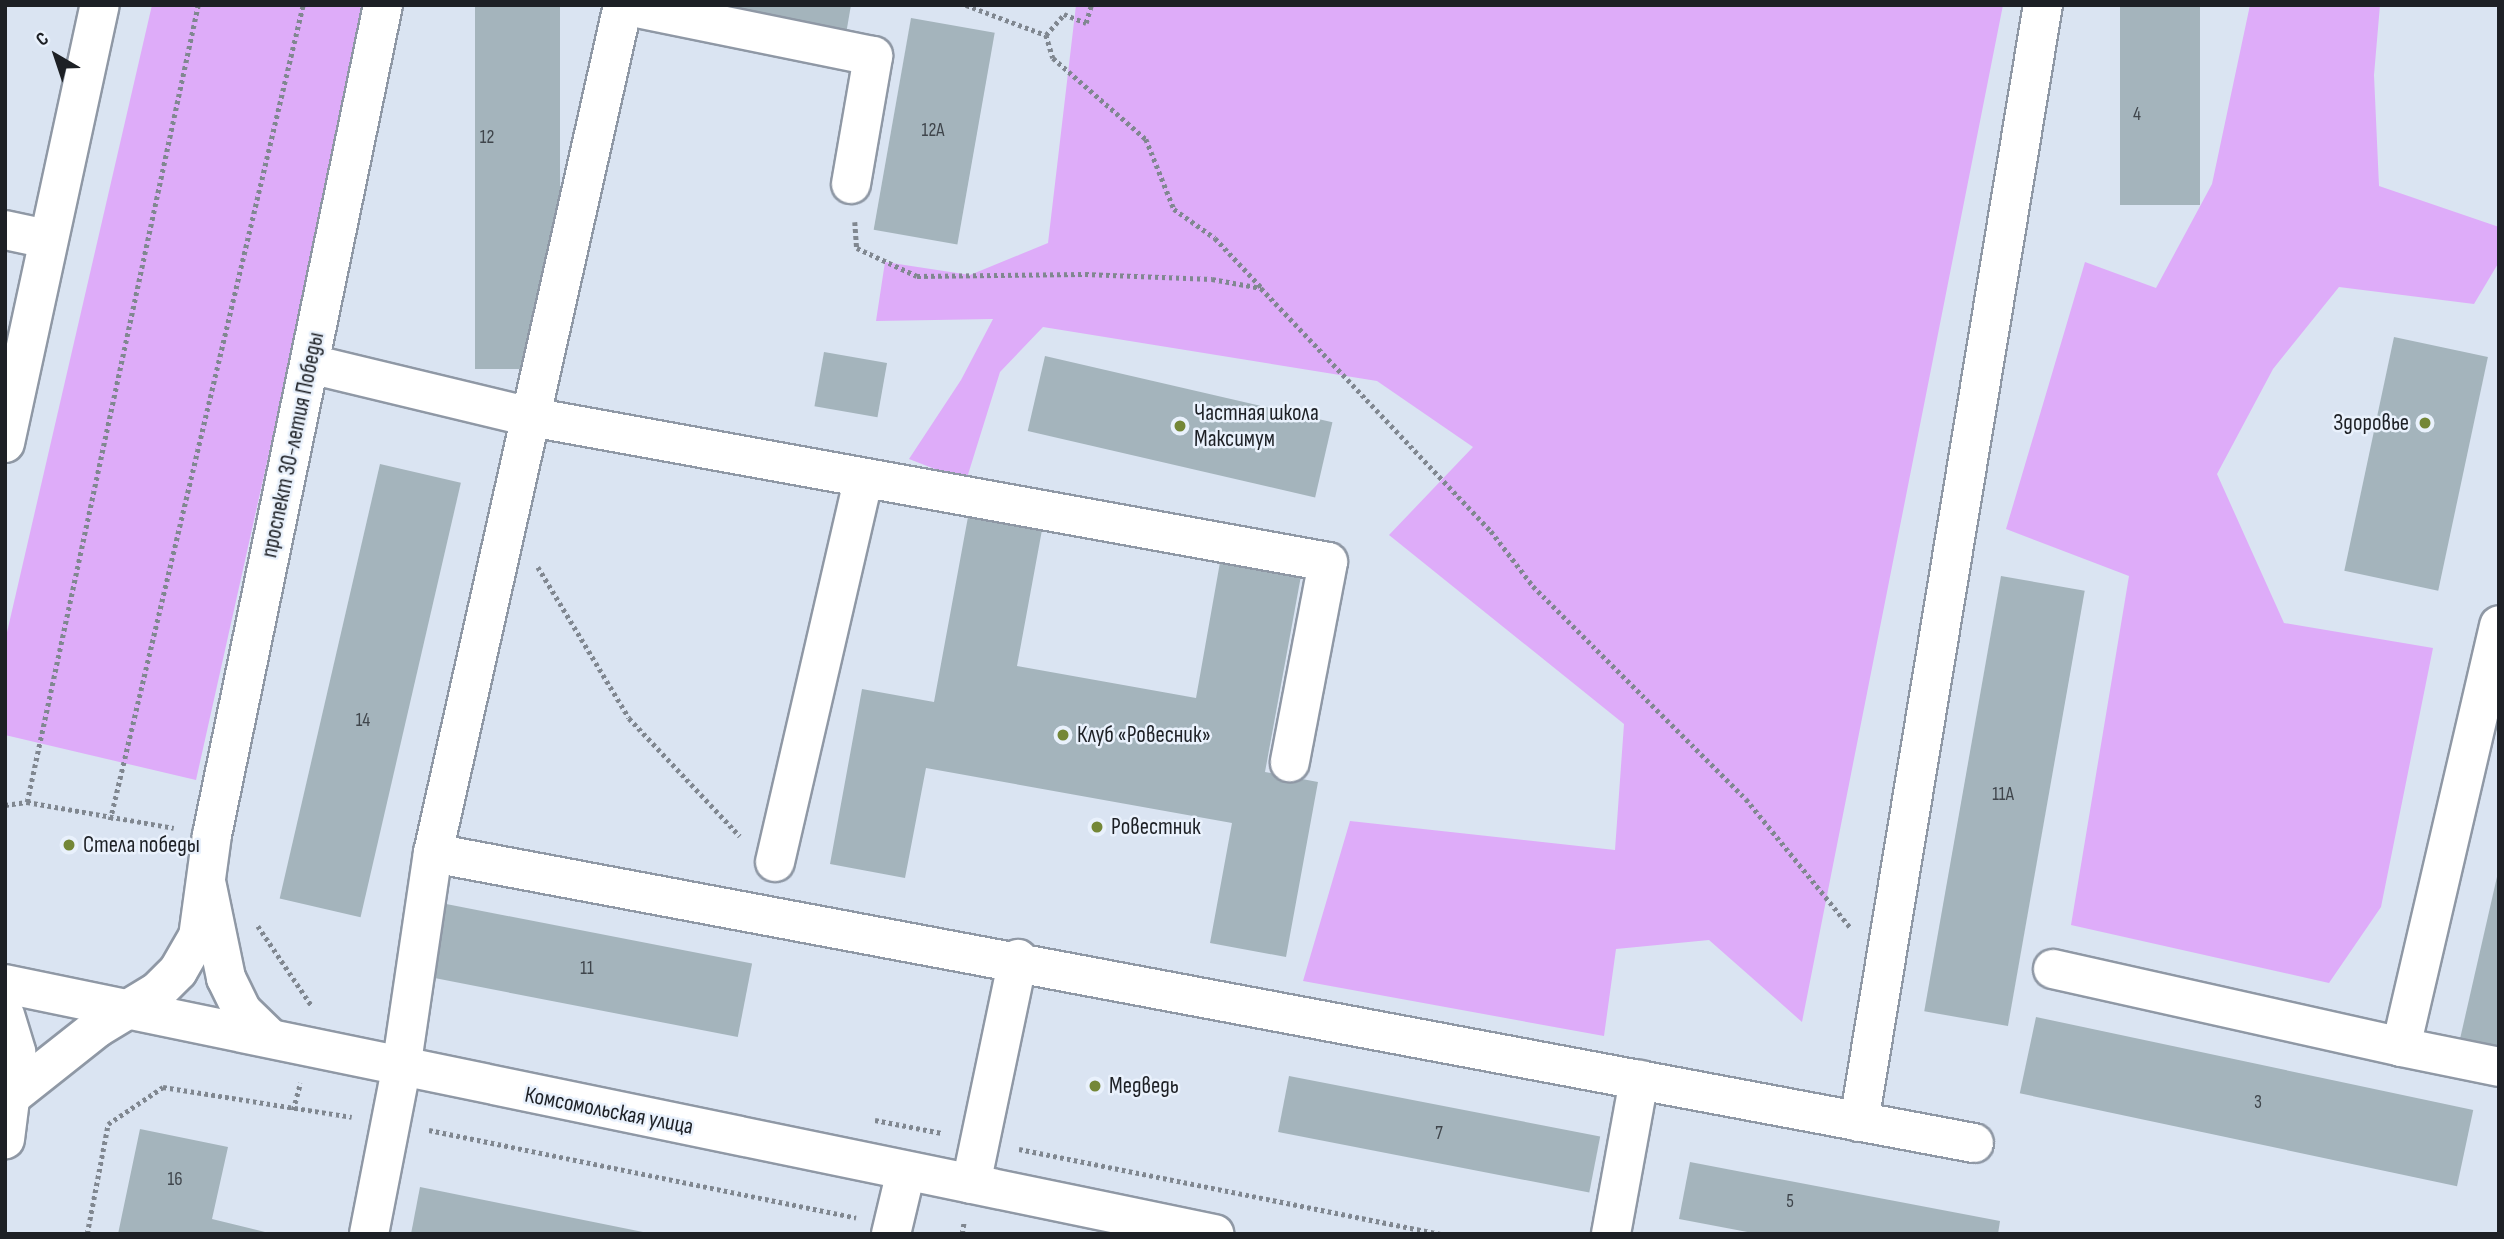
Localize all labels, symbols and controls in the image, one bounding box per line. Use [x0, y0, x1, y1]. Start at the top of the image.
north arrow [21, 21, 91, 91]
text: С [31, 27, 53, 51]
house number: 4 [2133, 104, 2141, 126]
house number: 12А [922, 120, 944, 142]
house number: 12 [480, 127, 494, 149]
street label: проспект 30-летия Победы [256, 330, 330, 560]
place label: Частная школа Максимум [1194, 399, 1319, 453]
place label: Здоровье [2333, 409, 2409, 437]
marker: Здоровье [2415, 413, 2435, 433]
marker: Частная школа Максимум [1172, 418, 1188, 434]
house number: 14 [356, 710, 370, 732]
place label: Клуб «Ровесник» [1077, 721, 1211, 749]
marker: Клуб «Ровесник» [1055, 727, 1071, 743]
house number: 11А [1992, 784, 2014, 806]
place label: Ровестник [1111, 813, 1201, 841]
marker: Ровестник [1089, 819, 1105, 835]
place label: Стела победы [83, 831, 200, 859]
marker: Стела победы [61, 837, 77, 853]
house number: 11 [580, 958, 594, 980]
place label: Медведь [1109, 1072, 1179, 1100]
marker: Медведь [1087, 1078, 1103, 1094]
street label: Комсомольская улица [522, 1081, 696, 1141]
house number: 3 [2254, 1092, 2262, 1114]
house number: 7 [1435, 1123, 1443, 1145]
house number: 16 [168, 1169, 182, 1191]
house number: 5 [1786, 1191, 1794, 1213]

